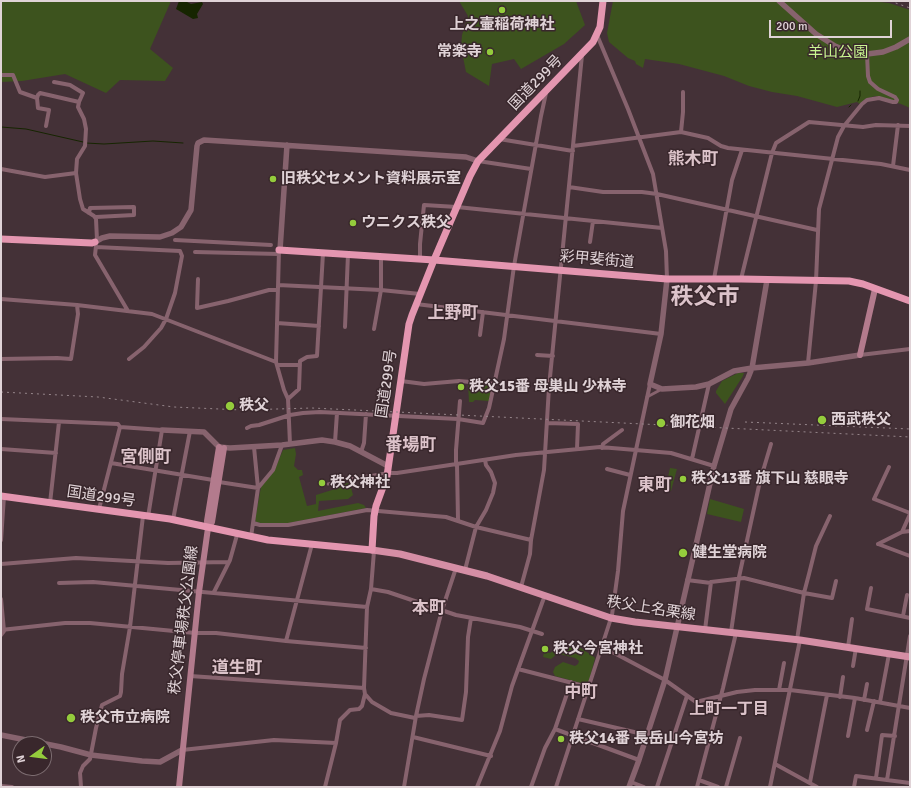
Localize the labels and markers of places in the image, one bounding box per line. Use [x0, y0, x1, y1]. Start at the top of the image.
marker: 上之壷稲荷神社 [497, 5, 507, 15]
place label: 上之壷稲荷神社 [450, 16, 554, 34]
place label: 常楽寺 [437, 43, 482, 61]
marker: 常楽寺 [485, 47, 495, 57]
place label: 旧秩父セメント資料展示室 [281, 170, 461, 188]
marker: 旧秩父セメント資料展示室 [268, 174, 278, 184]
place label: ウニクス秩父 [361, 214, 451, 232]
marker: ウニクス秩父 [348, 218, 358, 228]
place label: 秩父15番 母巣山 少林寺 [469, 378, 627, 396]
marker: 秩父15番 母巣山 少林寺 [456, 382, 466, 392]
place label: 秩父 [239, 397, 269, 415]
marker: 秩父 [224, 400, 236, 412]
place label: 西武秩父 [831, 411, 891, 429]
place label: 御花畑 [670, 414, 715, 432]
marker: 西武秩父 [816, 414, 828, 426]
marker: 御花畑 [655, 417, 667, 429]
place label: 秩父13番 旗下山 慈眼寺 [691, 470, 849, 488]
place label: 秩父神社 [330, 474, 390, 492]
marker: 秩父13番 旗下山 慈眼寺 [678, 474, 688, 484]
marker: 秩父神社 [317, 478, 327, 488]
place label: 健生堂病院 [692, 544, 767, 562]
marker: 健生堂病院 [677, 547, 689, 559]
place label: 秩父今宮神社 [553, 640, 643, 658]
marker: 秩父今宮神社 [540, 644, 550, 654]
place label: 秩父市立病院 [80, 709, 170, 727]
marker: 秩父市立病院 [65, 712, 77, 724]
place label: 秩父14番 長岳山今宮坊 [569, 730, 723, 748]
marker: 秩父14番 長岳山今宮坊 [556, 734, 566, 744]

